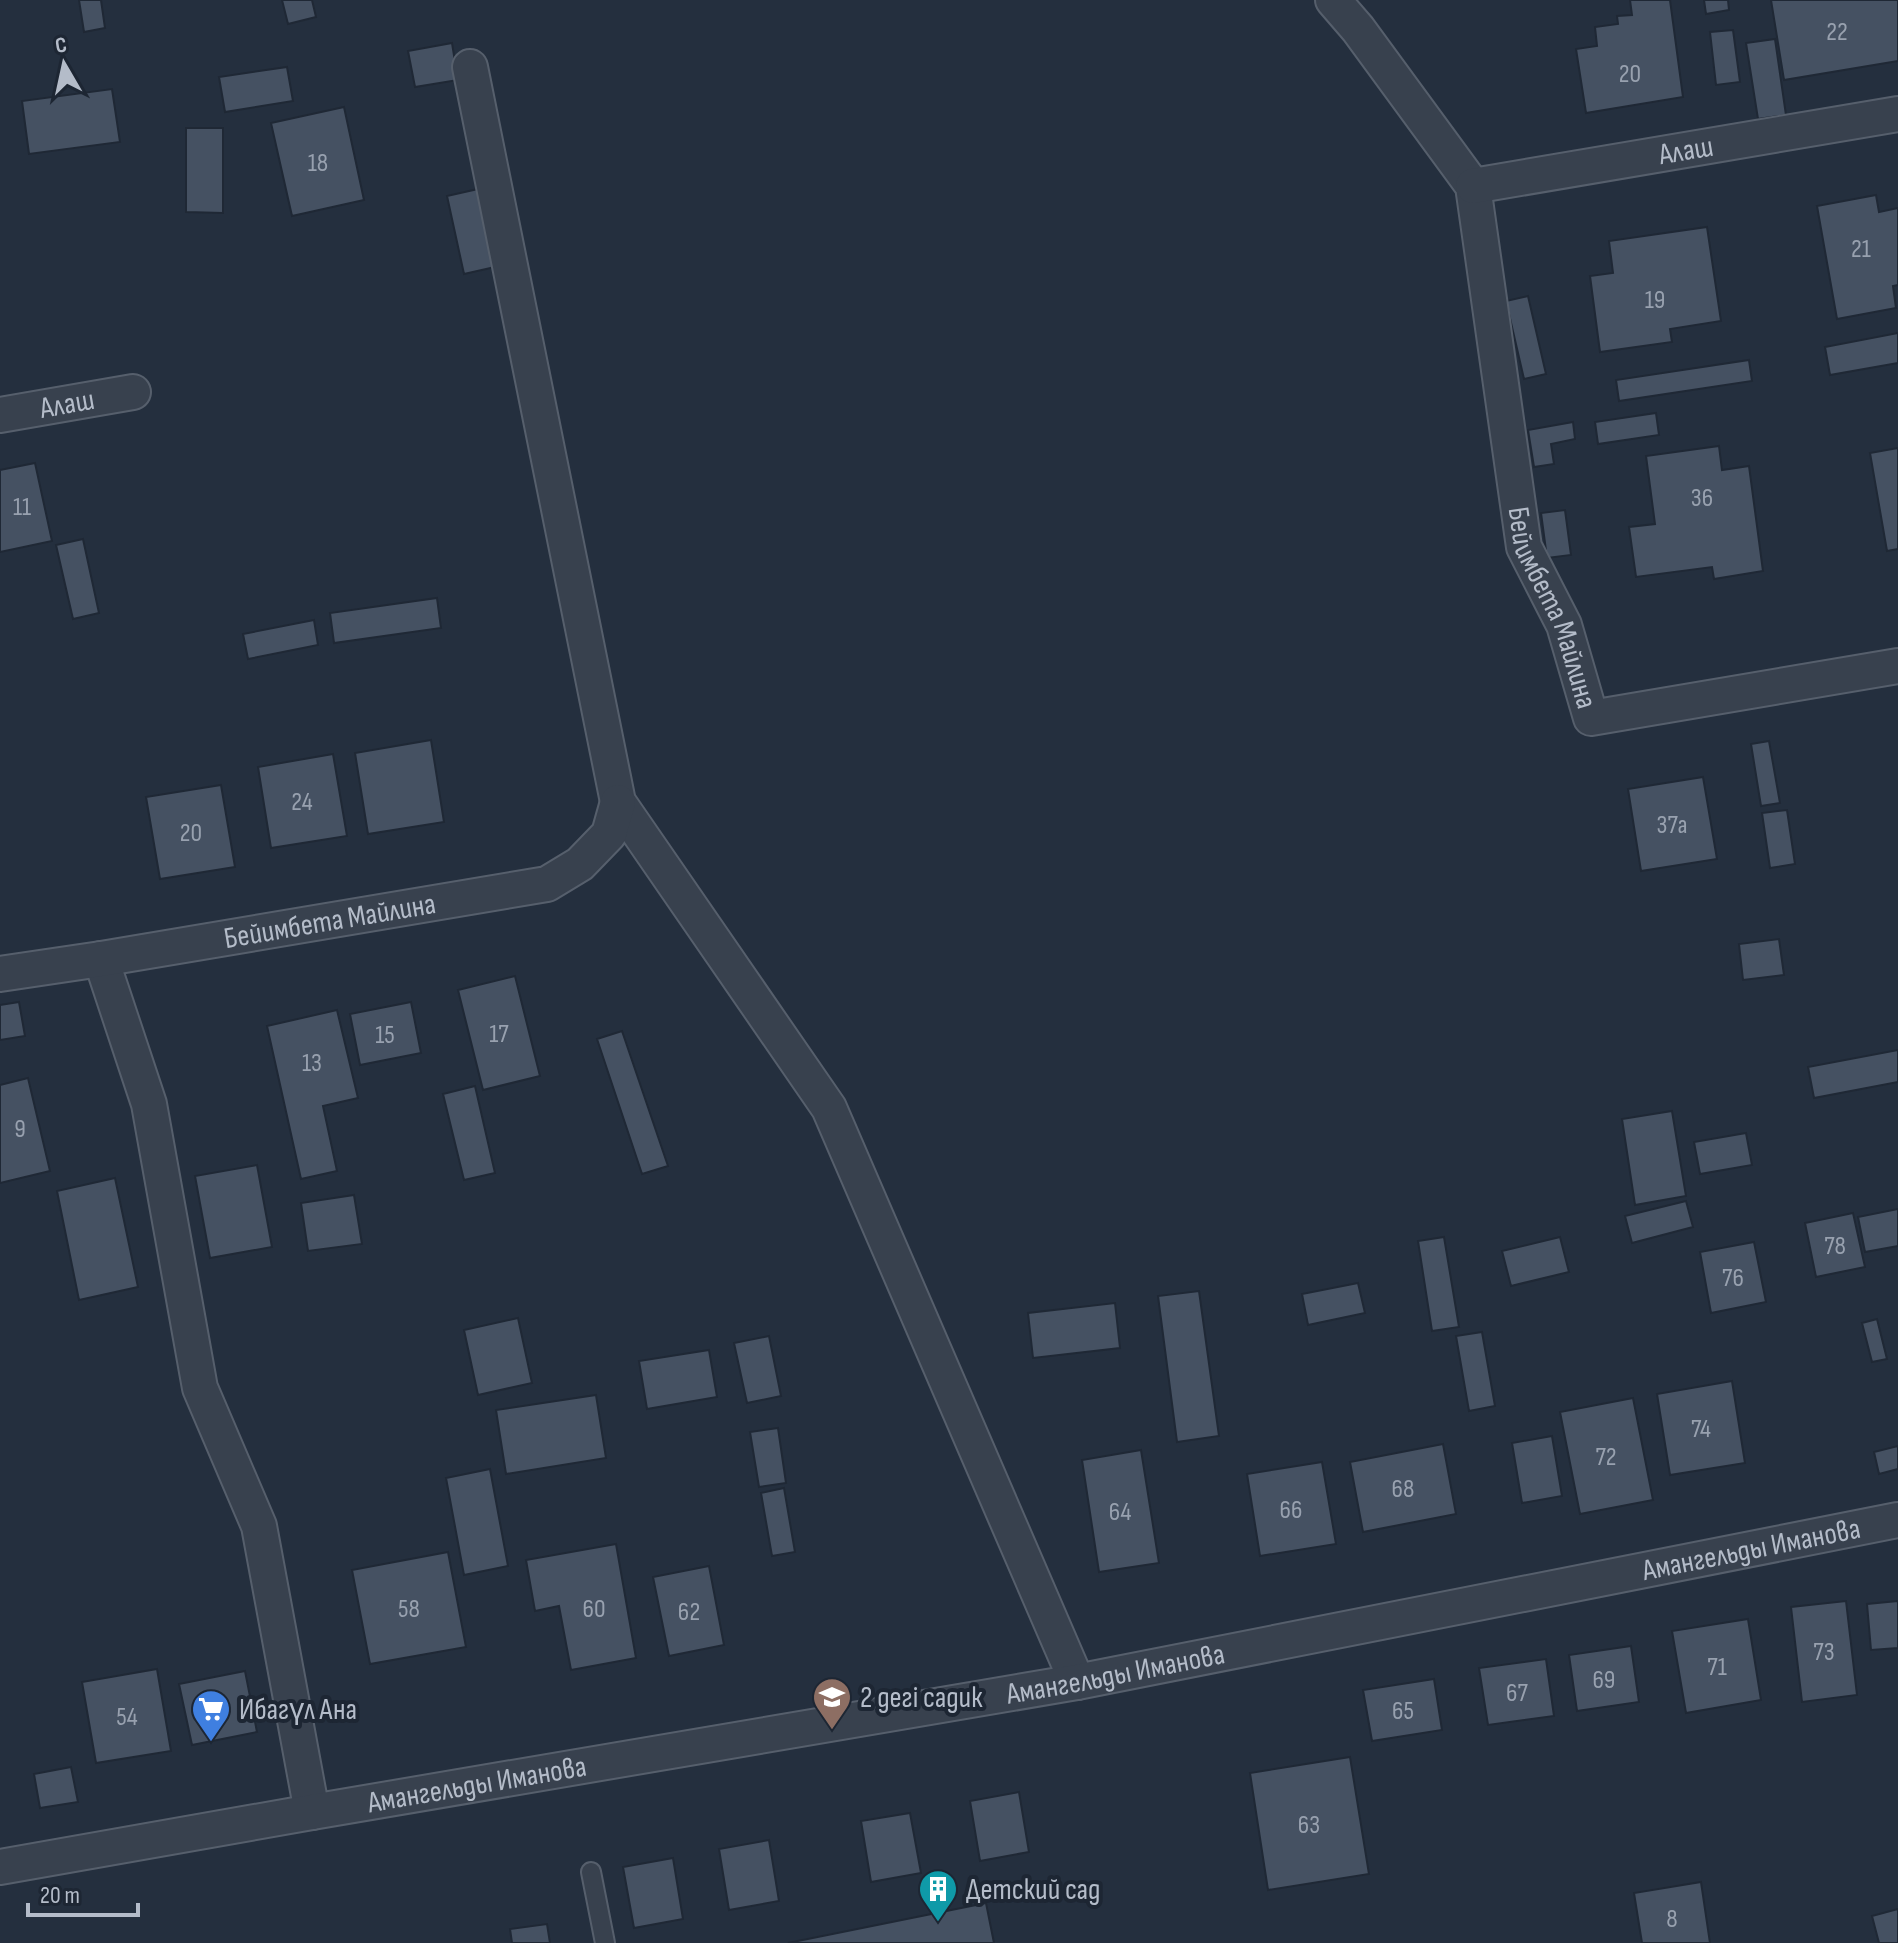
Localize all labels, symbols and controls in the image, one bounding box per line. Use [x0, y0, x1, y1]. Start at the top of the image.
house number: 22 [1826, 17, 1848, 48]
north arrow [24, 24, 104, 104]
text: С [53, 32, 69, 60]
house number: 20 [1619, 59, 1641, 90]
street label: Алаш [1655, 129, 1716, 173]
house number: 18 [308, 148, 328, 179]
house number: 21 [1851, 234, 1871, 265]
house number: 19 [1645, 285, 1665, 316]
street label: Алаш [36, 382, 97, 427]
house number: 36 [1691, 483, 1713, 514]
house number: 11 [13, 492, 31, 523]
street label: Бейимбета Майлина [1500, 504, 1604, 713]
house number: 24 [291, 787, 313, 818]
house number: 37а [1657, 810, 1687, 841]
house number: 20 [180, 818, 202, 849]
street label: Бейимбета Майлина [221, 886, 438, 957]
house number: 17 [489, 1019, 509, 1050]
house number: 15 [375, 1020, 395, 1051]
house number: 13 [302, 1048, 322, 1079]
house number: 9 [14, 1114, 26, 1145]
house number: 78 [1824, 1231, 1846, 1262]
house number: 76 [1722, 1263, 1744, 1294]
house number: 74 [1691, 1414, 1711, 1445]
house number: 72 [1595, 1442, 1617, 1473]
house number: 68 [1392, 1474, 1414, 1505]
house number: 66 [1280, 1495, 1302, 1526]
house number: 64 [1109, 1497, 1131, 1528]
street label: Амангельды Иманова [1638, 1511, 1863, 1589]
house number: 58 [398, 1594, 420, 1625]
house number: 60 [583, 1594, 605, 1625]
house number: 62 [678, 1597, 700, 1628]
street label: Амангельды Иманова [1003, 1636, 1228, 1713]
house number: 73 [1813, 1637, 1835, 1668]
house number: 71 [1707, 1652, 1727, 1683]
house number: 69 [1593, 1665, 1615, 1696]
school or university icon: 2 дегі садик [811, 1676, 853, 1731]
house number: 67 [1506, 1678, 1528, 1709]
place label: 2 дегі садик [860, 1680, 983, 1716]
supermarket icon: Ибагүл Ана [190, 1688, 232, 1743]
place label: Ибагүл Ана [239, 1692, 357, 1728]
house number: 65 [1392, 1696, 1414, 1727]
house number: 54 [116, 1702, 138, 1733]
street label: Амангельды Иманова [364, 1749, 589, 1821]
house number: 63 [1298, 1810, 1320, 1841]
scale bar [28, 1867, 138, 1917]
building icon: Детский сад [917, 1868, 959, 1923]
place label: Детский сад [966, 1872, 1101, 1908]
text: 20 m [40, 1881, 80, 1910]
house number: 8 [1666, 1904, 1678, 1935]

